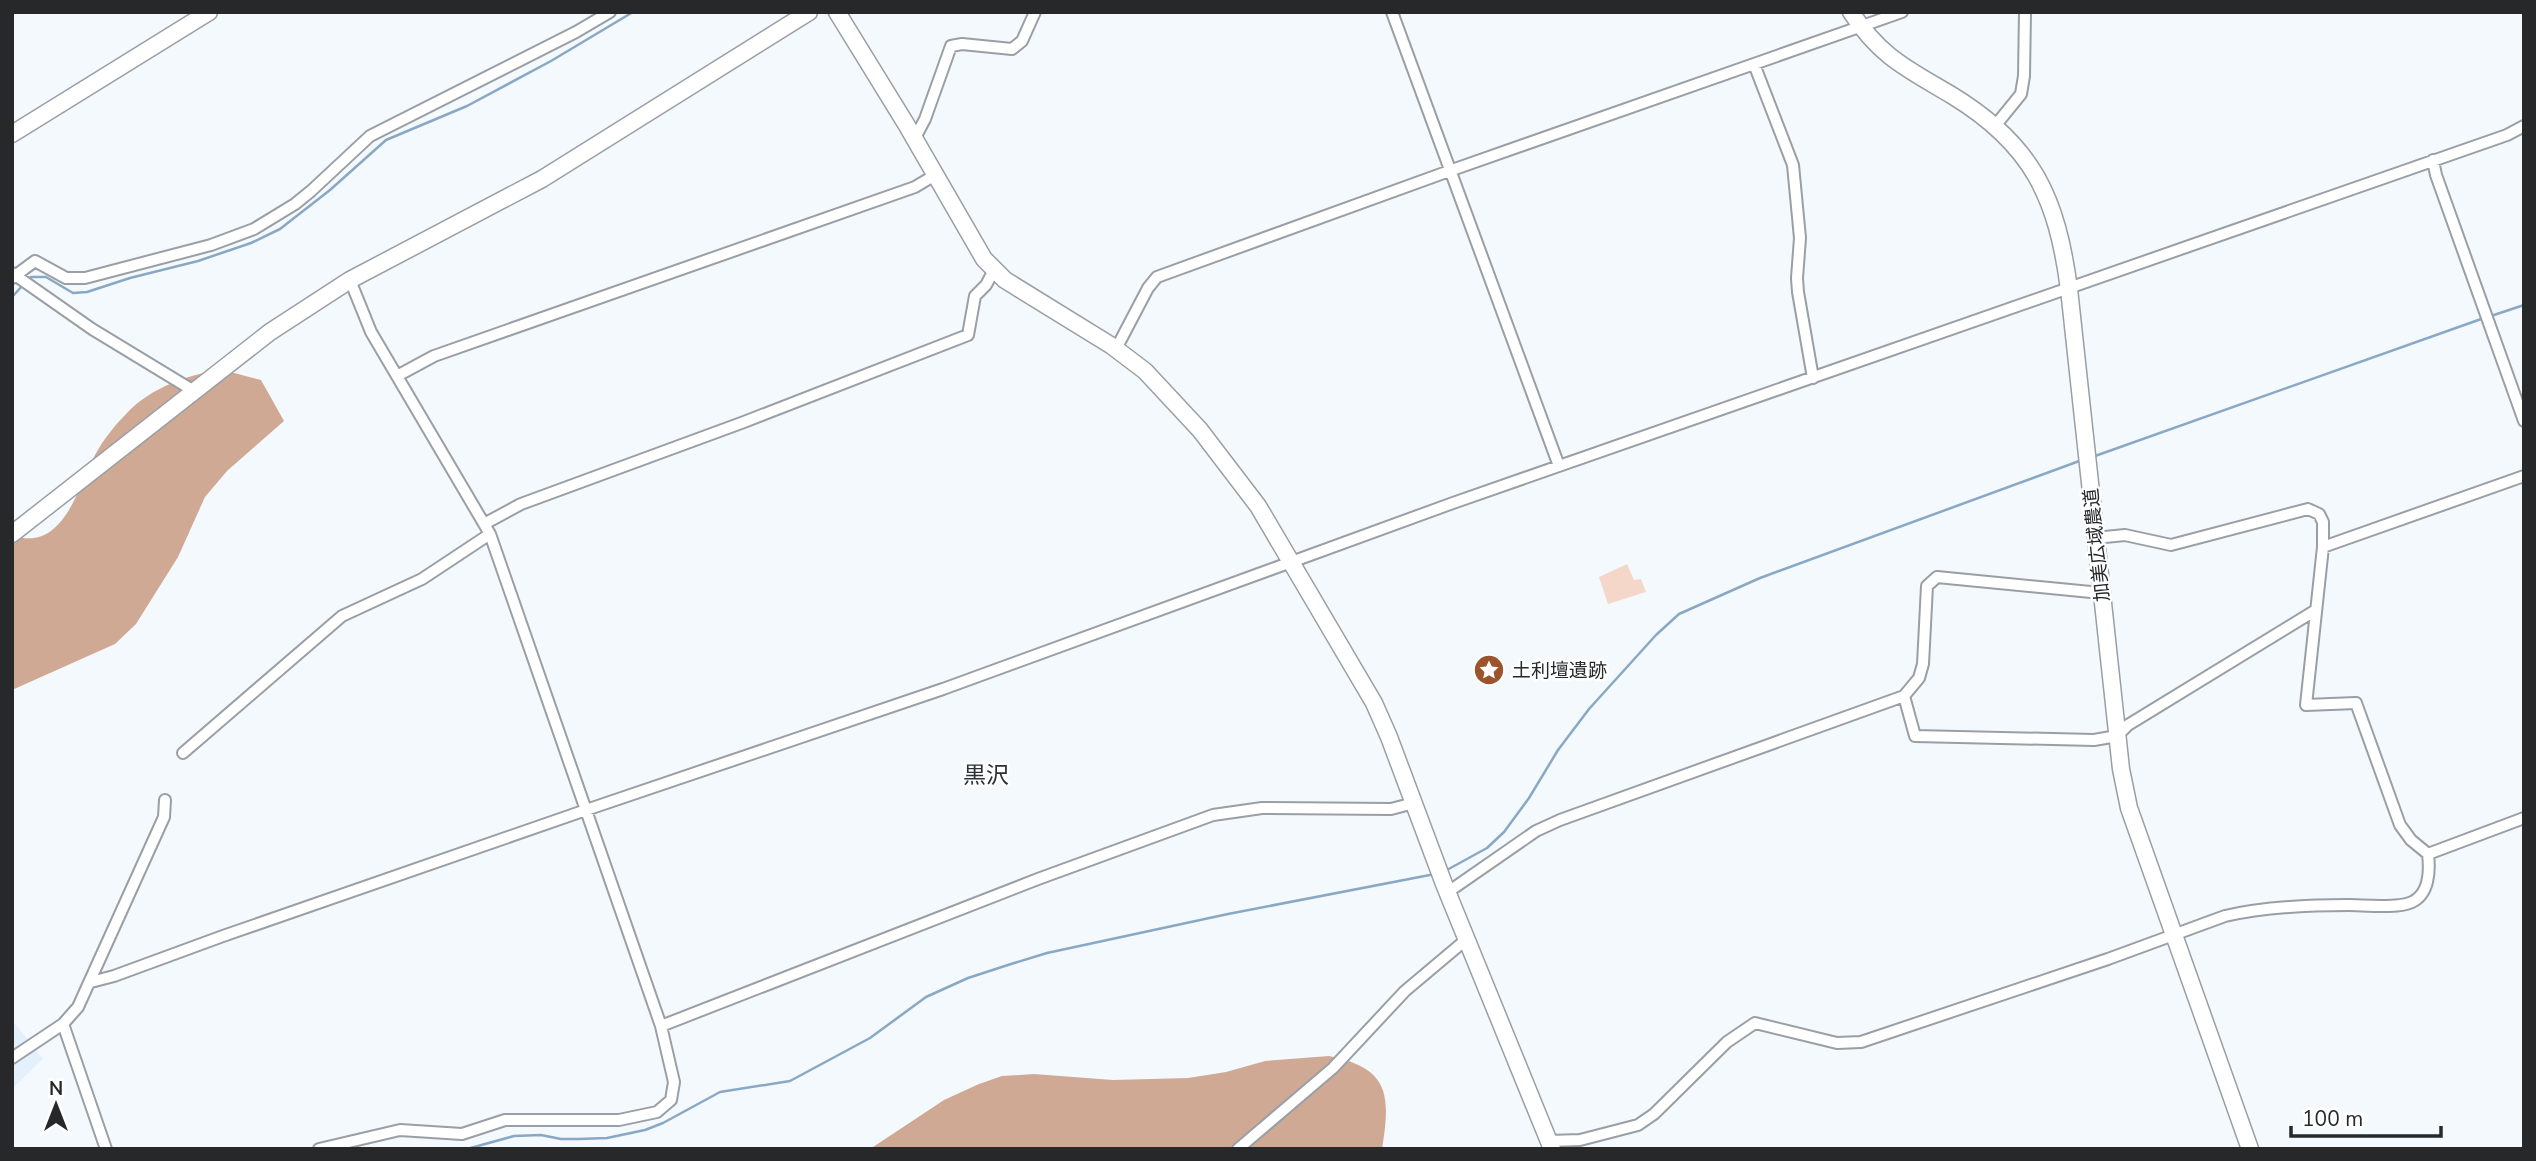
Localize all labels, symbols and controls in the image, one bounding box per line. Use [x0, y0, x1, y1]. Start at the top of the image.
street label: 加美広域農道 [2078, 487, 2116, 603]
place icon: 土利壇遺跡 [1472, 653, 1506, 687]
place label: 土利壇遺跡 [1512, 658, 1607, 684]
district label: 黒沢 [963, 760, 1009, 791]
north arrow [21, 1070, 91, 1140]
text: N [49, 1076, 63, 1102]
scale bar [2291, 1094, 2442, 1138]
text: 100 m [2302, 1105, 2363, 1133]

